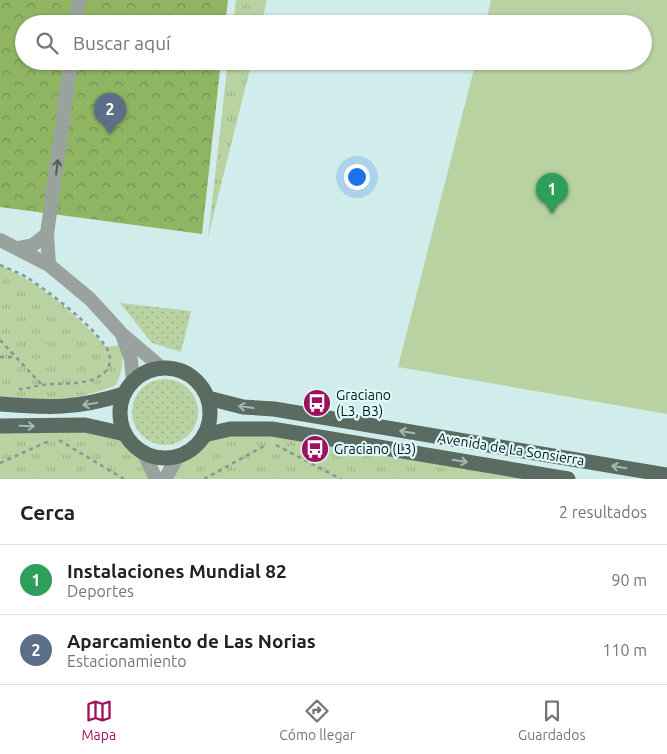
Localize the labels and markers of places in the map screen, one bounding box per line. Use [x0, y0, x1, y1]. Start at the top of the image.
pin: 2 [94, 93, 126, 134]
pin: 1 [536, 173, 568, 214]
place label: Graciano (L3, B3) [336, 387, 391, 419]
bus stop icon: Graciano (L3, B3) [302, 388, 332, 418]
bus stop icon: Graciano (L3) [300, 434, 330, 464]
place label: Graciano (L3) [334, 441, 416, 457]

